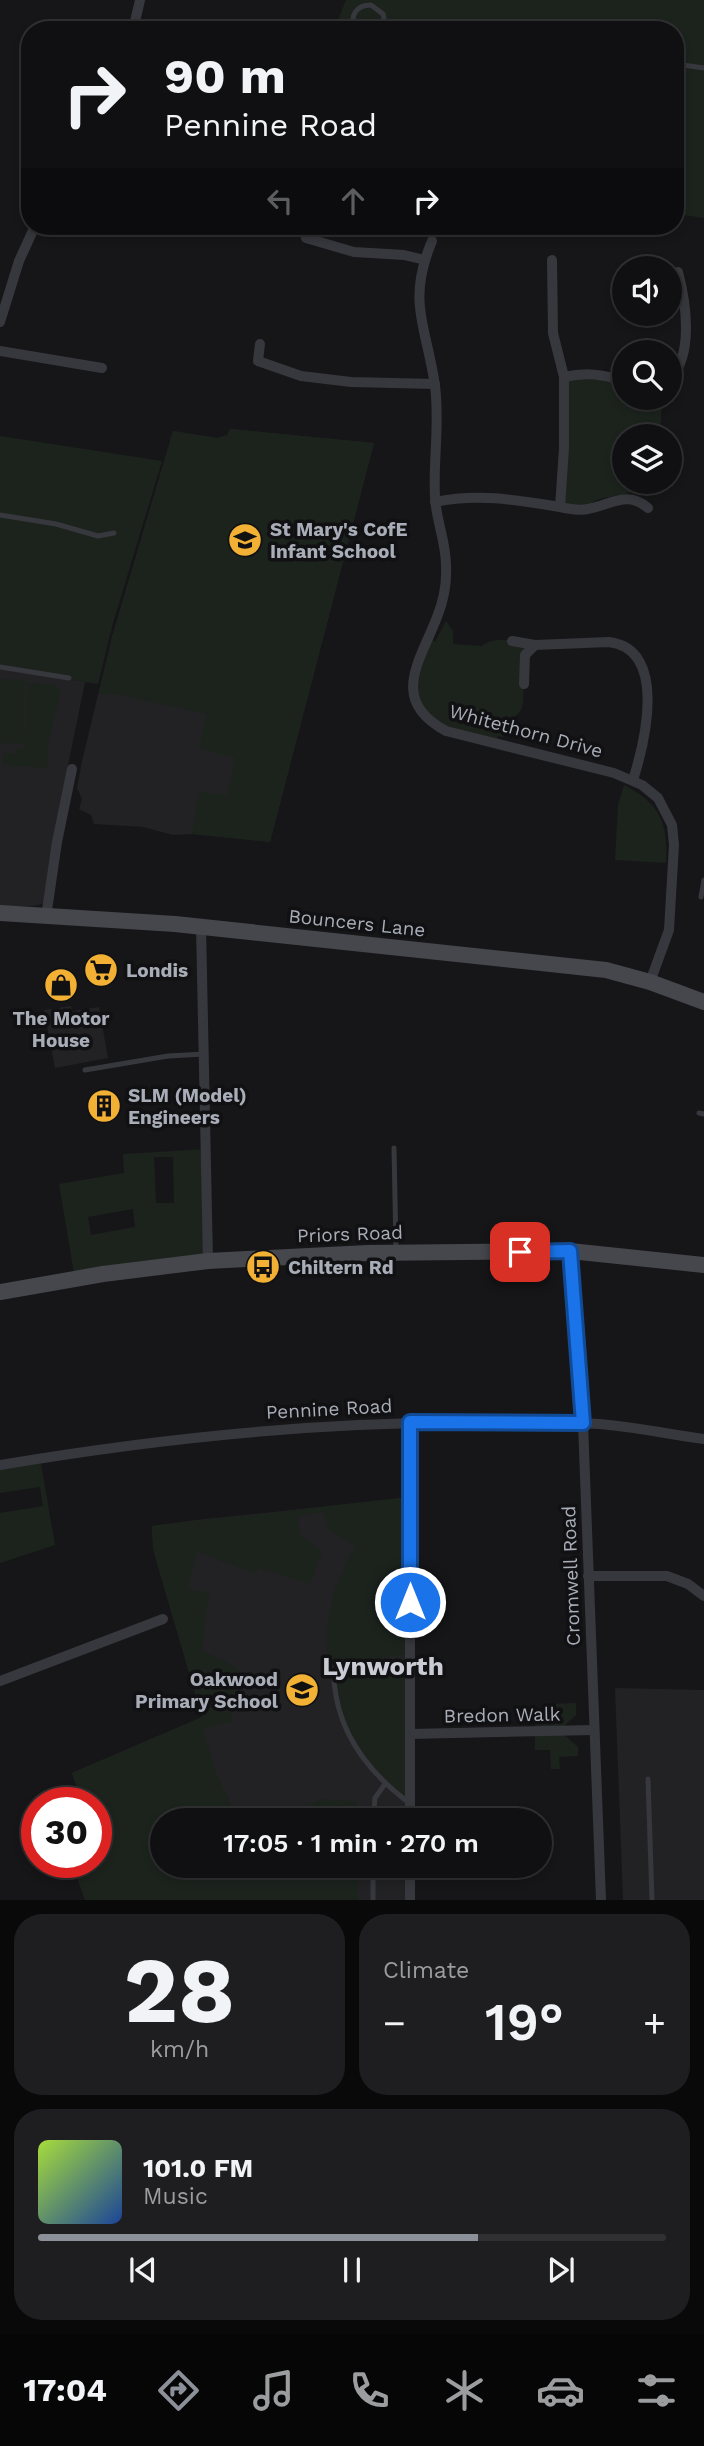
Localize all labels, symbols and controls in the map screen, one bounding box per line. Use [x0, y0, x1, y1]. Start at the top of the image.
text: 90 m [164, 47, 286, 105]
icon: right [49, 49, 140, 140]
text: Pennine Road [164, 106, 377, 144]
icon: left [261, 182, 299, 220]
icon: ahead [334, 182, 372, 220]
icon: right [407, 182, 445, 220]
map controls [612, 256, 682, 494]
button: sound [612, 256, 682, 326]
button: search [612, 340, 682, 410]
button: layers [612, 424, 682, 494]
place label: St Mary's CofE Infant School [270, 518, 407, 563]
school or university icon: St Mary's CofE Infant School [226, 521, 264, 559]
street label: Whitethorn Drive [447, 699, 605, 763]
street label: Bouncers Lane [287, 904, 427, 942]
supermarket icon: Londis [82, 951, 120, 989]
place label: Londis [126, 959, 188, 982]
shop icon: The Motor House [42, 966, 80, 1004]
place label: The Motor House [13, 1007, 110, 1052]
place label: SLM (Model) Engineers [128, 1084, 247, 1129]
building icon: SLM (Model) Engineers [85, 1087, 123, 1125]
street label: Priors Road [297, 1221, 403, 1247]
pin [490, 1222, 550, 1282]
icon: arrive [501, 1233, 539, 1271]
bus stop icon: Chiltern Rd [244, 1248, 282, 1286]
place label: Chiltern Rd [288, 1256, 394, 1279]
street label: Pennine Road [265, 1394, 393, 1424]
street label: Cromwell Road [557, 1506, 585, 1646]
position arrow [373, 1565, 447, 1639]
district label: Lynworth [322, 1651, 444, 1681]
place label: Oakwood Primary School [135, 1668, 279, 1713]
school or university icon: Oakwood Primary School [283, 1671, 321, 1709]
street label: Bredon Walk [443, 1702, 561, 1728]
speed limit sign: 30 [21, 1787, 112, 1878]
text: 17:05 · 1 min · 270 m [223, 1828, 479, 1858]
text: 28 [124, 1937, 235, 2044]
text: Climate [383, 1957, 469, 1984]
text: 19° [485, 1992, 564, 2053]
text: − [383, 2001, 406, 2045]
text: + [643, 2001, 666, 2045]
text: km/h [150, 2036, 209, 2063]
text: 101.0 FM [143, 2153, 253, 2183]
text: Music [143, 2183, 208, 2210]
icon: previous [124, 2251, 162, 2289]
icon: pause [333, 2251, 371, 2289]
icon: next [542, 2251, 580, 2289]
icon: directions [154, 2366, 203, 2415]
icon: music [249, 2366, 298, 2415]
icon: phone [345, 2366, 394, 2415]
icon: climate [440, 2366, 489, 2415]
icon: car [536, 2366, 585, 2415]
icon: filters [632, 2366, 681, 2415]
text: 17:04 [23, 2371, 107, 2409]

